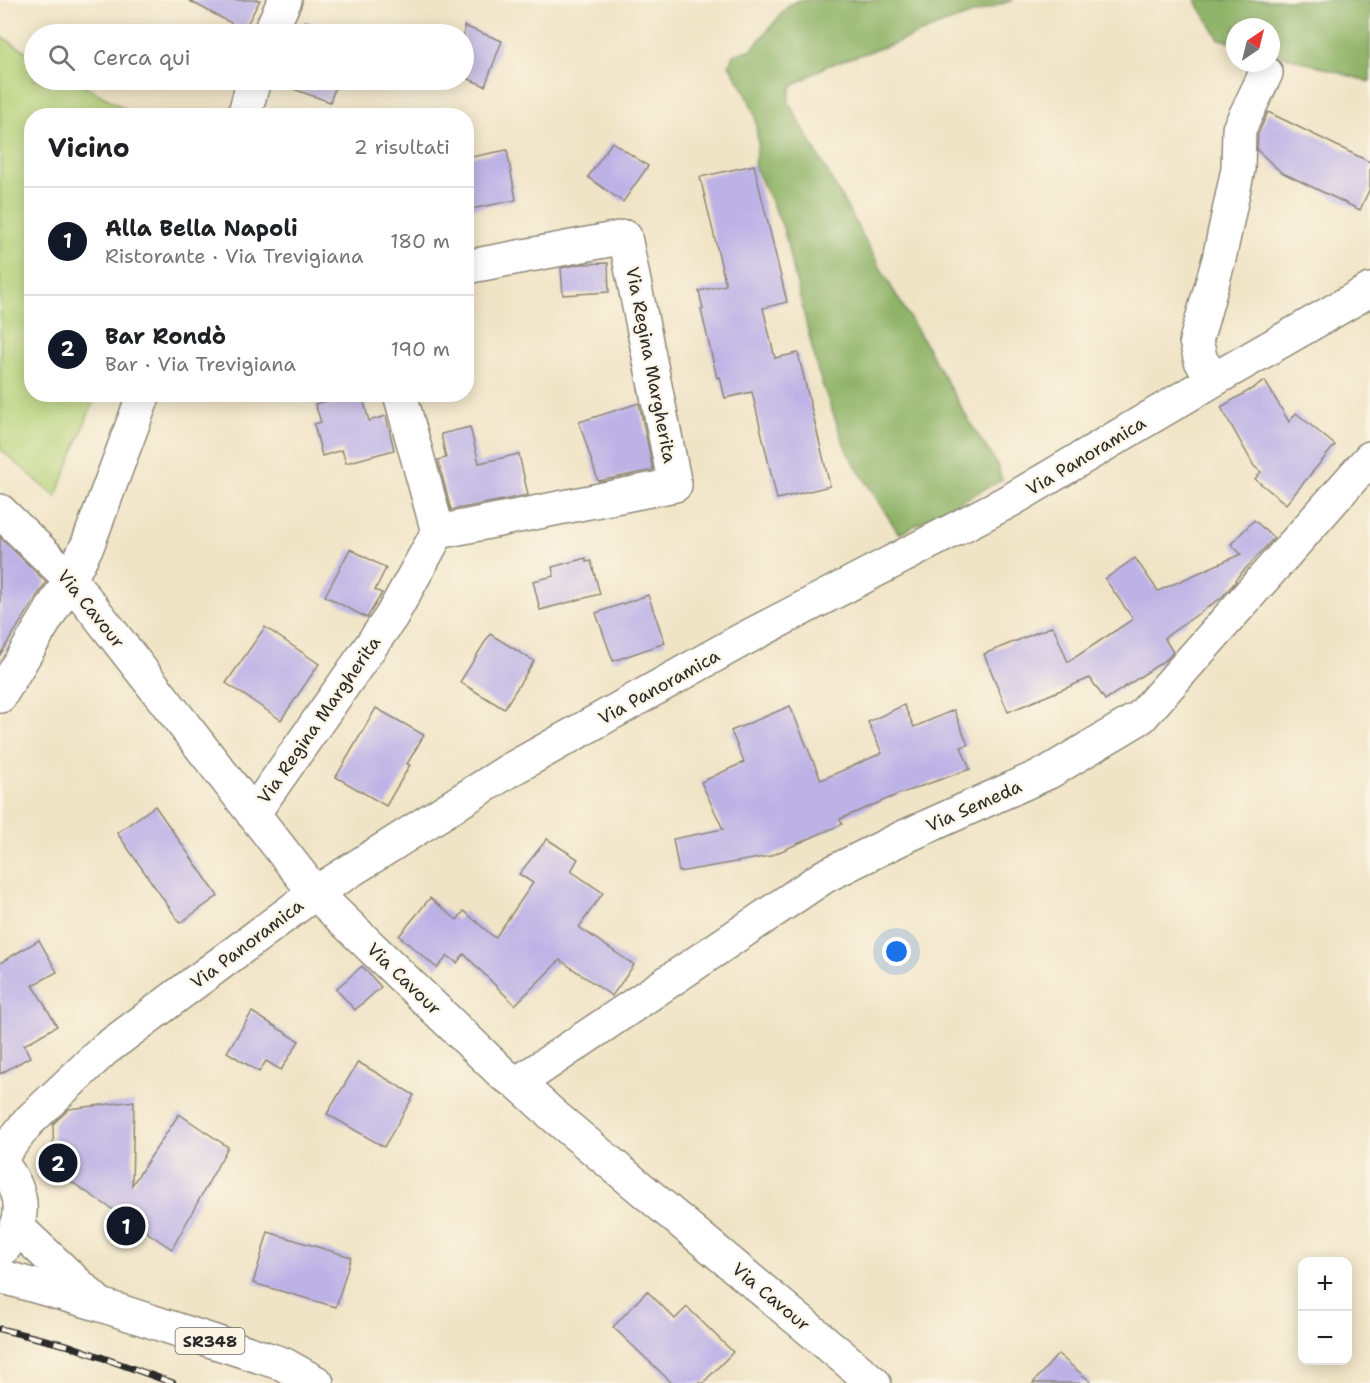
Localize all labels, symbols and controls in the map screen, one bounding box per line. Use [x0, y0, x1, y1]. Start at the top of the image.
north arrow [1226, 18, 1280, 72]
search box [24, 24, 474, 90]
icon: search [45, 41, 78, 74]
text: Cerca qui [93, 43, 191, 72]
text: Vicino [48, 130, 130, 165]
text: 2 risultati [354, 134, 450, 160]
text: Alla Bella Napoli [105, 214, 298, 243]
text: 1 [63, 228, 72, 254]
text: 180 m [390, 228, 450, 254]
text: Ristorante · Via Trevigiana [105, 243, 363, 269]
street label: Via Regina Margherita [620, 265, 682, 465]
text: Bar Rondò [105, 322, 226, 351]
text: 2 [61, 336, 75, 362]
text: 190 m [391, 336, 450, 362]
text: Bar · Via Trevigiana [105, 351, 296, 377]
street label: Via Panoramica [1022, 411, 1150, 501]
street label: Via Cavour [52, 565, 130, 653]
street label: Via Regina Margherita [252, 631, 386, 809]
street label: Via Panoramica [594, 644, 724, 730]
street label: Via Semeda [922, 774, 1026, 838]
street label: Via Panoramica [186, 894, 308, 994]
street label: Via Cavour [362, 937, 446, 1021]
your location [882, 937, 911, 966]
pin: 2 [38, 1140, 78, 1186]
pin: 1 [106, 1204, 146, 1248]
street label: Via Cavour [727, 1257, 815, 1337]
map controls [1298, 1257, 1352, 1365]
button: + [1298, 1257, 1352, 1311]
button: − [1298, 1311, 1352, 1365]
road number: SR348 [176, 1328, 244, 1354]

